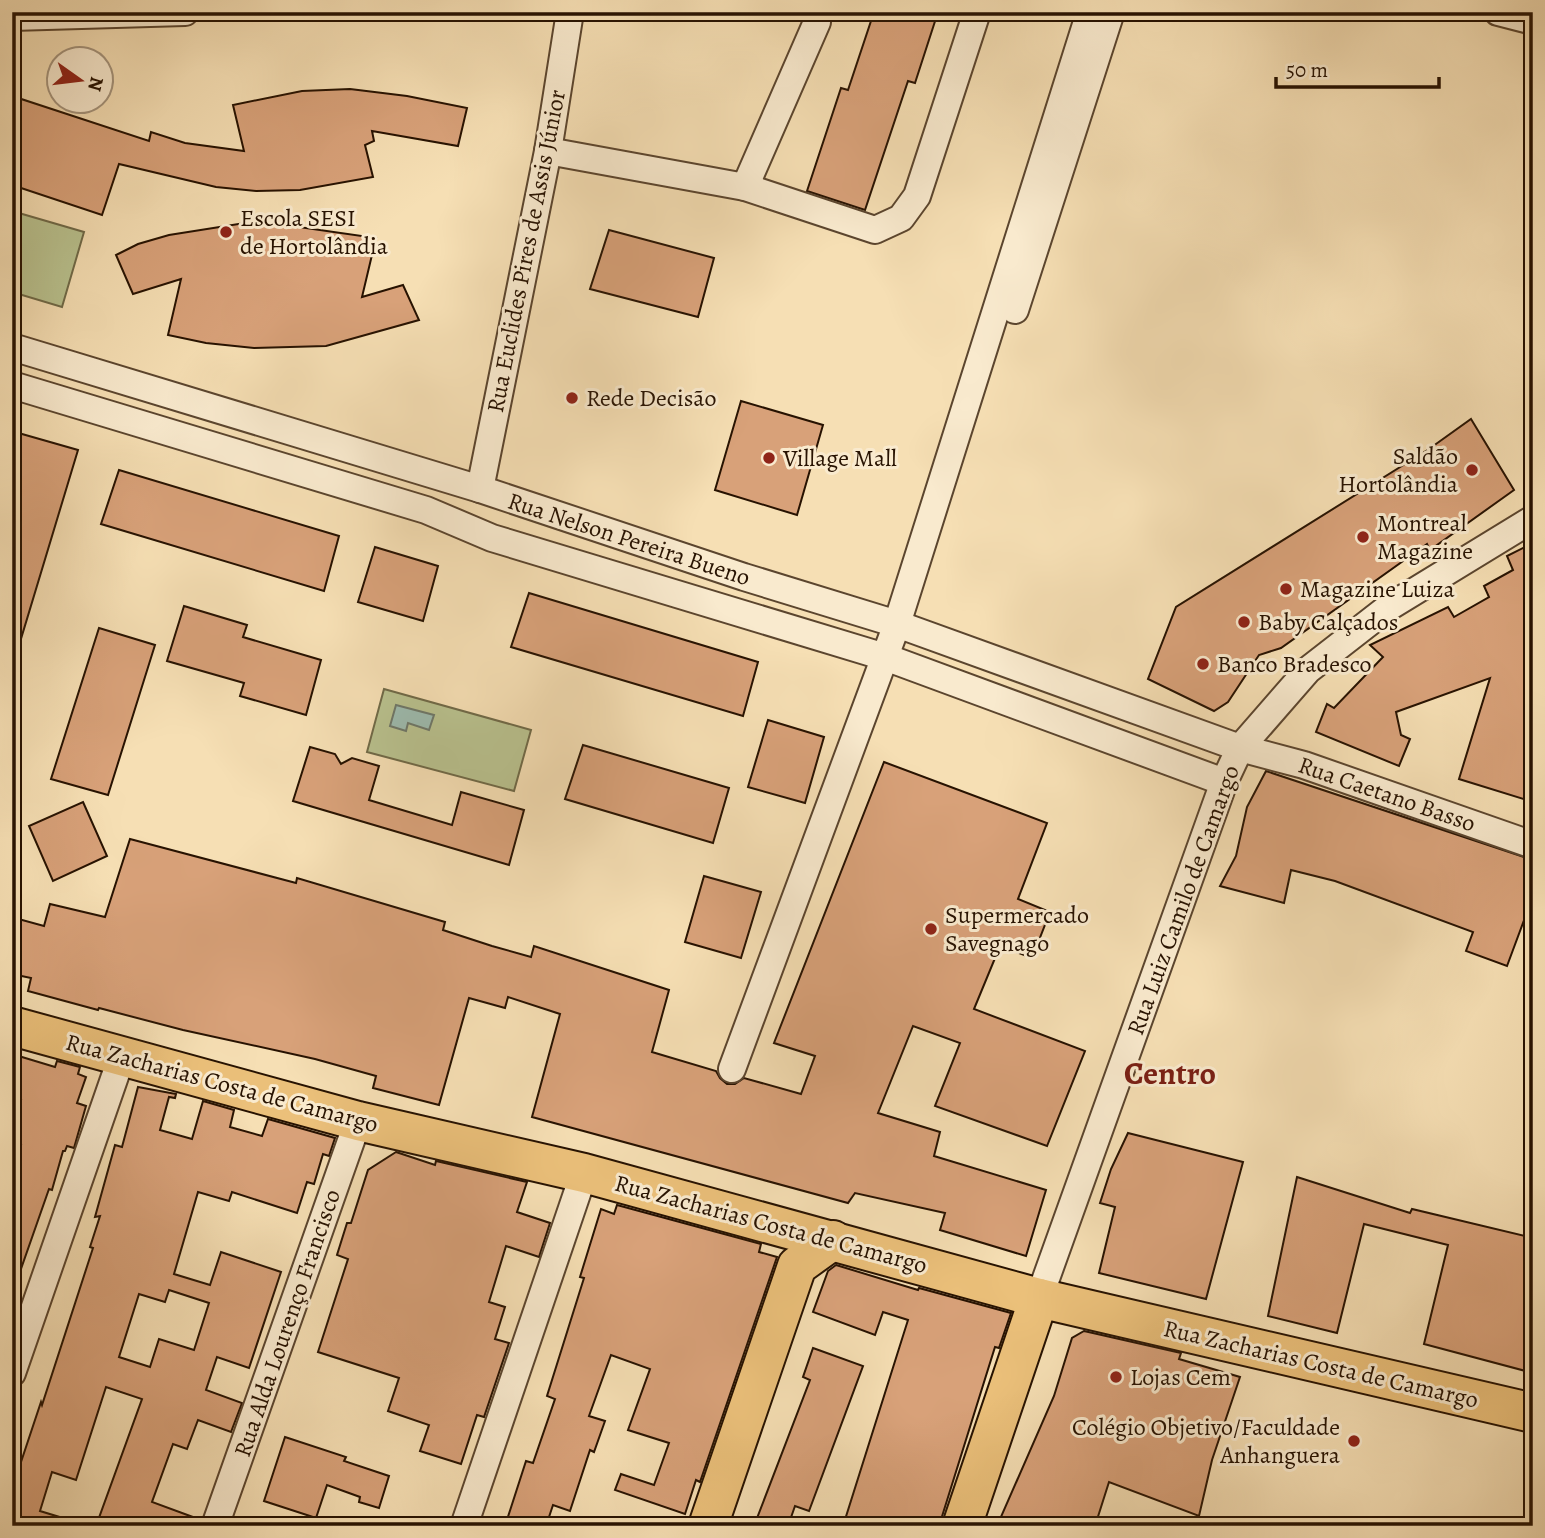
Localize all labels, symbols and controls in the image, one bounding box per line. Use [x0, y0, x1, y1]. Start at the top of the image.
north arrow [46, 46, 116, 116]
scale bar [1276, 46, 1438, 90]
text: 50 m [1286, 56, 1328, 84]
text: N [81, 74, 110, 94]
street label: Rua Euclides Pires de Assis Júnior [479, 87, 573, 415]
place label: Escola SESI de Hortolândia [240, 202, 389, 262]
marker: Escola SESI de Hortolândia [218, 224, 234, 240]
place label: Rede Decisão [586, 382, 716, 414]
marker: Rede Decisão [564, 390, 580, 406]
place label: Saldão Hortolândia [1338, 440, 1459, 500]
place label: Village Mall [782, 442, 897, 474]
marker: Village Mall [761, 450, 777, 466]
marker: Saldão Hortolândia [1464, 462, 1480, 478]
street label: Rua Nelson Pereira Bueno [504, 485, 754, 593]
place label: Montreal Magazine [1377, 507, 1473, 567]
marker: Montreal Magazine [1355, 529, 1371, 545]
place label: Magazine Luiza [1300, 573, 1456, 605]
marker: Magazine Luiza [1278, 581, 1294, 597]
place label: Baby Calçados [1258, 606, 1398, 638]
marker: Baby Calçados [1236, 614, 1252, 630]
place label: Banco Bradesco [1217, 648, 1372, 680]
marker: Banco Bradesco [1195, 656, 1211, 672]
street label: Rua Caetano Basso [1294, 749, 1480, 839]
street label: Rua Luiz Camilo de Camargo [1119, 761, 1247, 1039]
place label: Supermercado Savegnago [945, 899, 1089, 959]
marker: Supermercado Savegnago [923, 921, 939, 937]
street label: Rua Zacharias Costa de Camargo [62, 1026, 382, 1140]
district label: Centro [1124, 1051, 1216, 1095]
street label: Rua Zacharias Costa de Camargo [611, 1167, 931, 1281]
street label: Rua Alda Lourenço Francisco [226, 1185, 348, 1461]
street label: Rua Zacharias Costa de Camargo [1160, 1312, 1482, 1416]
place label: Lojas Cem [1130, 1361, 1231, 1393]
marker: Lojas Cem [1108, 1369, 1124, 1385]
place label: Colégio Objetivo/Faculdade Anhanguera [1072, 1411, 1341, 1471]
marker: Colégio Objetivo/Faculdade Anhanguera [1346, 1433, 1362, 1449]

